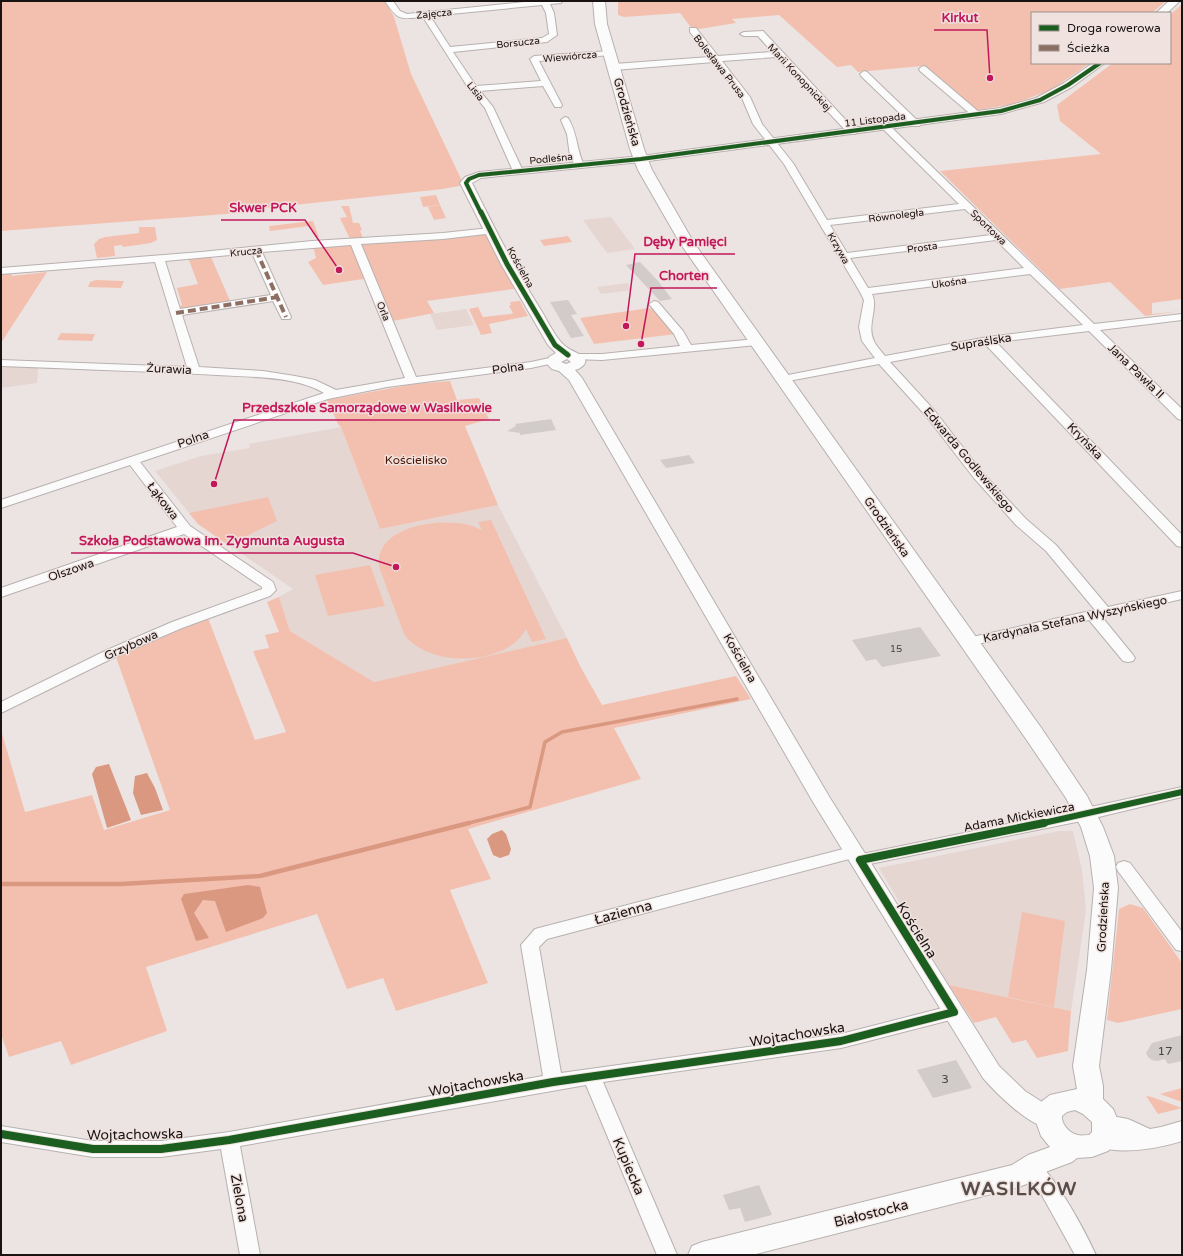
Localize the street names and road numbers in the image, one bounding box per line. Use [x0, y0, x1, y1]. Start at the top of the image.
street label: Zajęcza [416, 6, 453, 22]
street label: Bolesława Prusa [691, 33, 748, 101]
street label: Borsucza [496, 35, 540, 51]
street label: Marii Konopnickiej [765, 41, 834, 114]
street label: Wiewiórcza [543, 49, 598, 65]
street label: Grodzieńska [611, 76, 643, 148]
street label: Lisia [464, 80, 487, 104]
street label: 11 Listopada [844, 110, 907, 130]
street label: Podleśna [529, 151, 573, 167]
street label: Równoległa [868, 207, 925, 225]
street label: Sportowa [968, 208, 1009, 248]
street label: Krzywa [824, 231, 852, 266]
street label: Prosta [906, 240, 938, 256]
street label: Krucza [229, 244, 263, 260]
street label: Kościelna [504, 245, 536, 290]
street label: Ukośna [931, 275, 968, 291]
street label: Orla [374, 300, 392, 323]
street label: Supraślska [950, 330, 1012, 354]
street label: Jana Pawła II [1105, 341, 1167, 401]
street label: Polna [491, 359, 525, 377]
street label: Żurawia [146, 361, 192, 377]
street label: Edwarda Godlewskiego [921, 404, 1017, 516]
street label: Kryńska [1064, 420, 1106, 462]
street label: Polna [175, 427, 211, 451]
street label: Łąkowa [144, 480, 182, 522]
street label: Grodzieńska [861, 494, 913, 560]
street label: Olszowa [46, 556, 96, 584]
street label: Kardynała Stefana Wyszyńskiego [982, 593, 1168, 645]
street label: Grzybowa [102, 627, 160, 663]
street label: Kościelna [720, 631, 760, 685]
street label: Adama Mickiewicza [962, 799, 1076, 835]
street label: Grodzieńska [1094, 882, 1112, 952]
street label: Łazienna [592, 897, 654, 928]
street label: Kościelna [893, 899, 941, 962]
street label: Wojtachowska [748, 1019, 846, 1050]
street label: Wojtachowska [427, 1067, 525, 1100]
street label: Wojtachowska [87, 1125, 183, 1144]
street label: Kupiecka [609, 1135, 648, 1198]
street label: Zielona [227, 1173, 252, 1224]
street label: Białostocka [832, 1196, 910, 1231]

